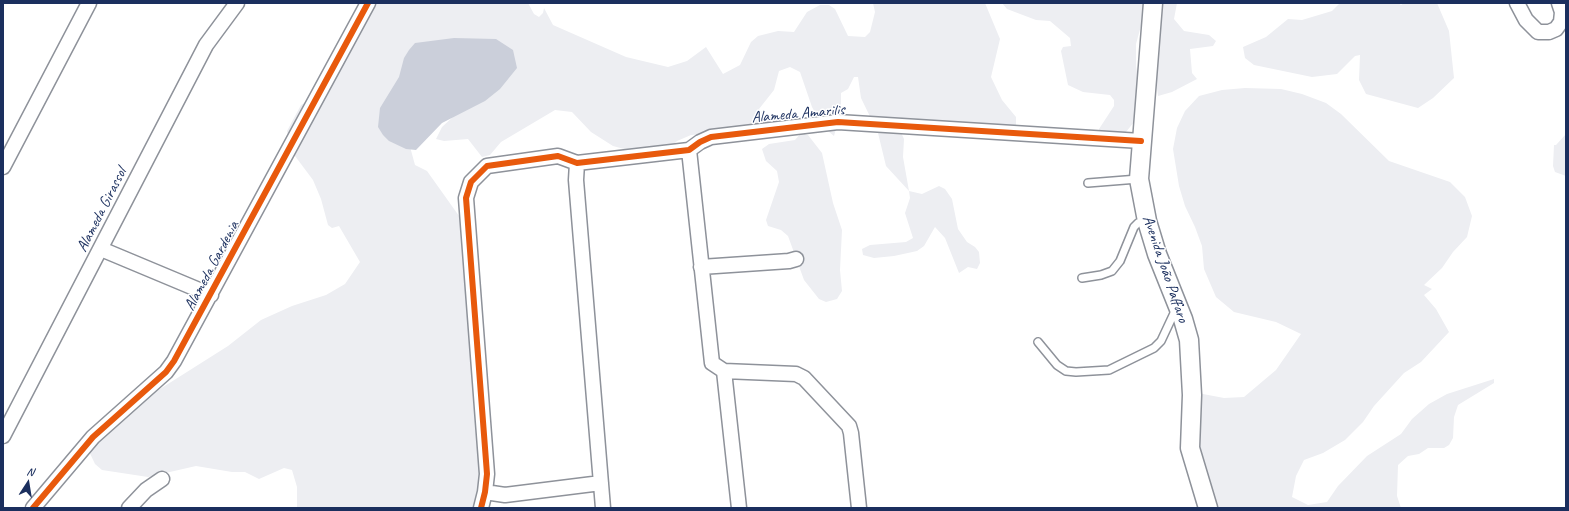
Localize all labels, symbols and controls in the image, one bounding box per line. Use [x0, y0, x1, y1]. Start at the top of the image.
street label: Alameda Amarilis [751, 100, 845, 128]
street label: Alameda Girassol [73, 165, 131, 255]
street label: Avenida João Paffaro [1138, 213, 1192, 325]
street label: Alameda Gardenia [180, 218, 244, 314]
north arrow [8, 463, 48, 503]
text: N [26, 464, 35, 479]

